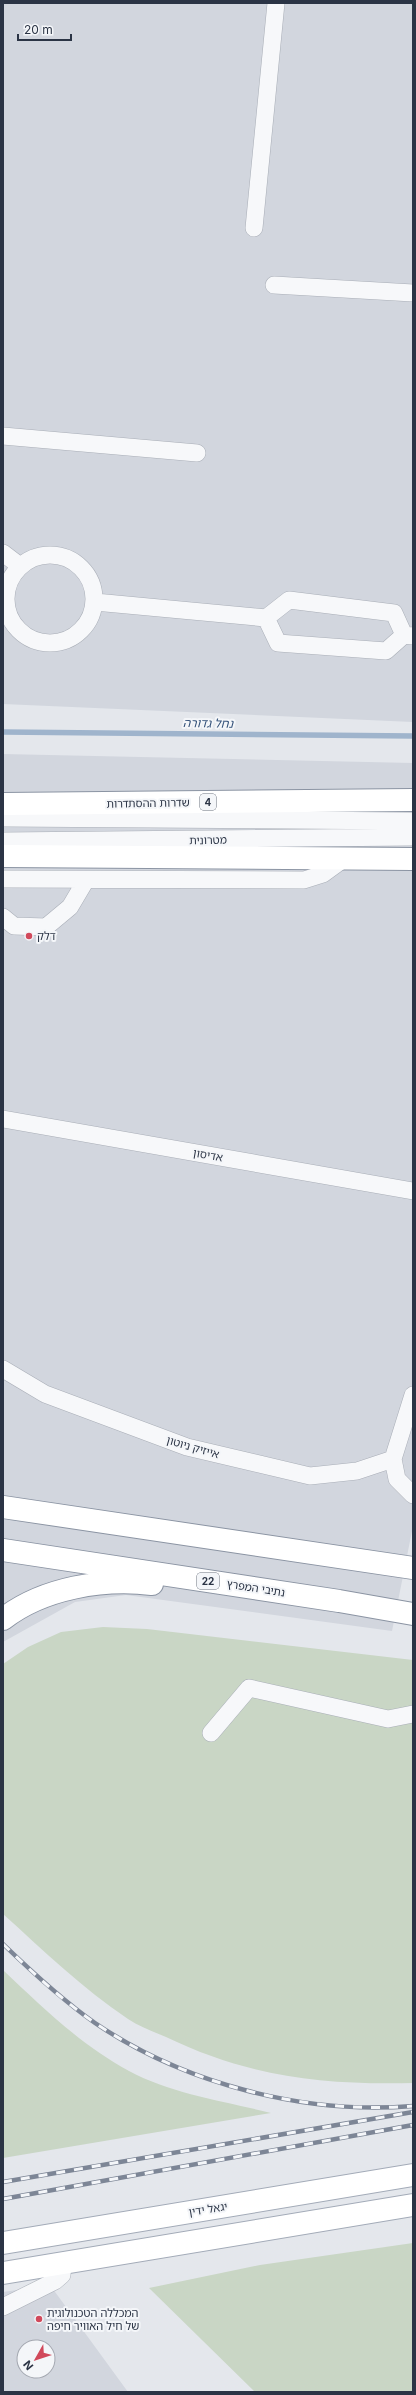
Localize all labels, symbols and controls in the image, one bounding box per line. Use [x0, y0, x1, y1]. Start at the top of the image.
scale bar [18, 16, 71, 42]
text: 20 m [24, 22, 53, 37]
water label: נחל גדורה [183, 715, 235, 731]
road number: 4 [200, 794, 216, 810]
street label: שדרות ההסתדרות [106, 795, 190, 811]
street label: מטרונית [189, 833, 227, 847]
place label: דלק [37, 929, 56, 943]
marker: דלק [24, 931, 34, 941]
street label: אדיסון [192, 1145, 224, 1165]
street label: אייזיק ניוטון [165, 1433, 221, 1461]
road number: 22 [197, 1573, 219, 1589]
street label: נתיבי המפרץ [226, 1576, 286, 1600]
street label: יגאל ידין [188, 2199, 228, 2219]
place label: המכללה הטכנולוגית של חיל האוויר חיפה [47, 2306, 139, 2333]
marker: המכללה הטכנולוגית של חיל האוויר חיפה [34, 2314, 44, 2324]
north arrow [16, 2339, 56, 2379]
text: N [20, 2358, 36, 2373]

